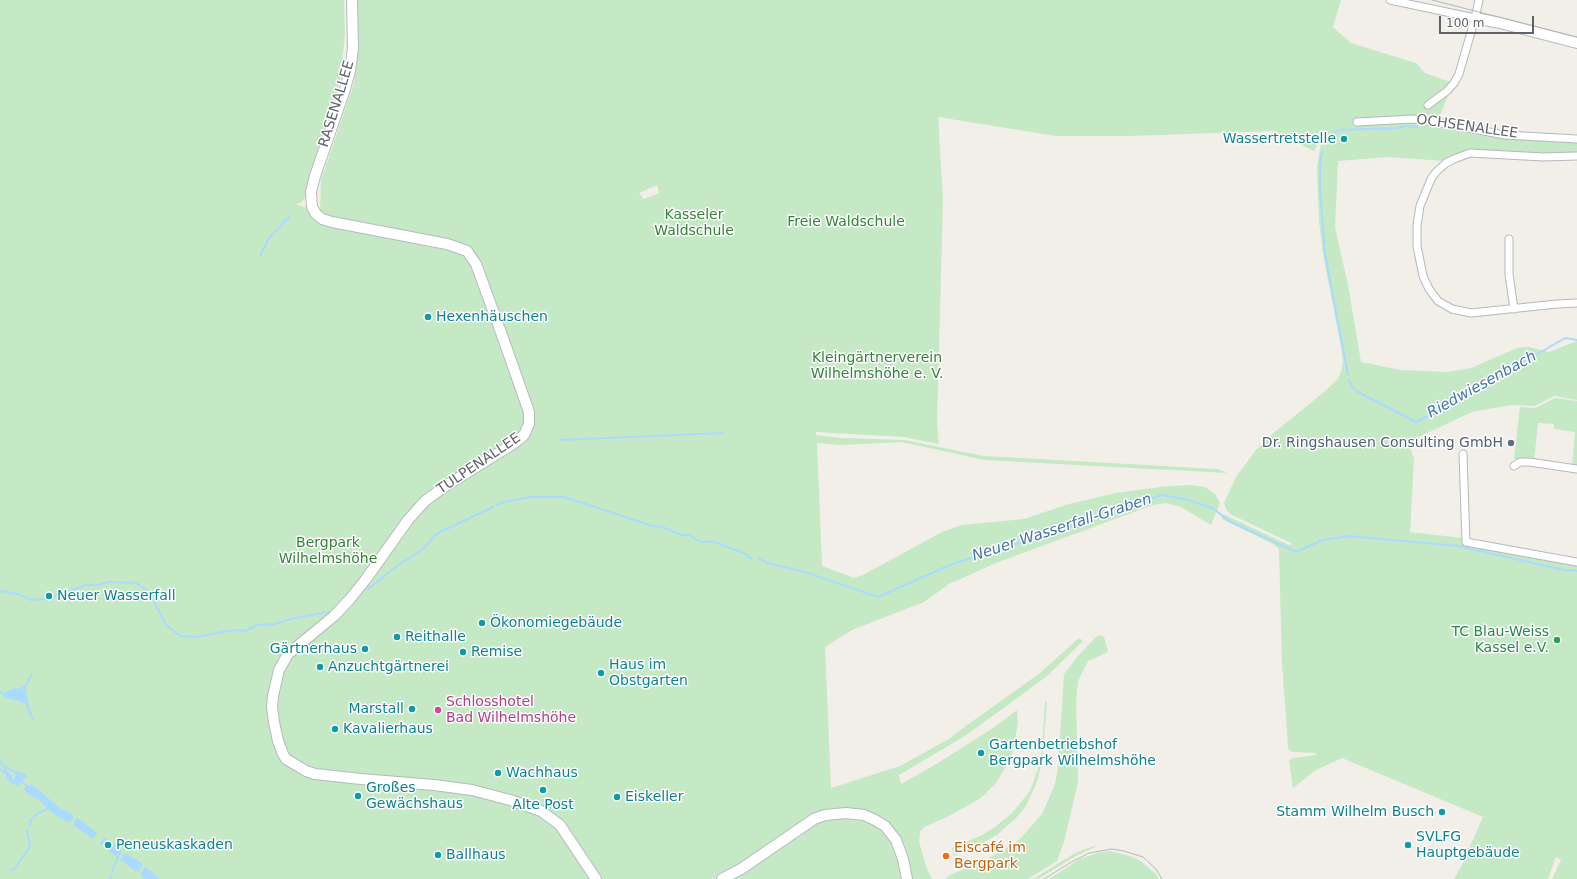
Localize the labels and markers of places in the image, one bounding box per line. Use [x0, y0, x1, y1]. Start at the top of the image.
place label: Wassertretstelle [1223, 131, 1336, 147]
marker: Wassertretstelle [1339, 134, 1349, 144]
place label: Hexenhäuschen [436, 309, 548, 325]
marker: Hexenhäuschen [423, 312, 433, 322]
place label: Dr. Ringshausen Consulting GmbH [1262, 435, 1503, 451]
marker: Dr. Ringshausen Consulting GmbH [1506, 438, 1516, 448]
place label: Neuer Wasserfall [57, 588, 176, 604]
marker: Neuer Wasserfall [44, 591, 54, 601]
place label: Ökonomiegebäude [490, 615, 622, 631]
marker: Ökonomiegebäude [477, 618, 487, 628]
place label: TC Blau-Weiss Kassel e.V. [1451, 624, 1549, 656]
place label: Reithalle [405, 629, 466, 645]
marker: Reithalle [392, 632, 402, 642]
marker: TC Blau-Weiss Kassel e.V. [1552, 635, 1562, 645]
place label: Gärtnerhaus [270, 641, 357, 657]
marker: Gärtnerhaus [360, 644, 370, 654]
place label: Remise [471, 644, 522, 660]
marker: Remise [458, 647, 468, 657]
place label: Haus im Obstgarten [609, 657, 688, 690]
place label: Anzuchtgärtnerei [328, 659, 449, 675]
marker: Anzuchtgärtnerei [315, 662, 325, 672]
marker: Haus im Obstgarten [596, 668, 606, 678]
place label: Schlosshotel Bad Wilhelmshöhe [446, 694, 576, 726]
place label: Marstall [348, 701, 404, 717]
marker: Marstall [407, 704, 417, 714]
marker: Schlosshotel Bad Wilhelmshöhe [433, 705, 443, 715]
place label: Kavalierhaus [343, 721, 433, 737]
marker: Kavalierhaus [330, 724, 340, 734]
place label: Gartenbetriebshof Bergpark Wilhelmshöhe [989, 737, 1156, 770]
marker: Gartenbetriebshof Bergpark Wilhelmshöhe [976, 748, 986, 758]
place label: Wachhaus [506, 765, 578, 781]
marker: Wachhaus [493, 768, 503, 778]
place label: Großes Gewächshaus [366, 780, 463, 812]
marker: Alte Post [538, 785, 548, 795]
place label: Eiskeller [625, 789, 683, 805]
marker: Großes Gewächshaus [353, 791, 363, 801]
marker: Eiskeller [612, 792, 622, 802]
place label: Alte Post [512, 797, 574, 813]
place label: Stamm Wilhelm Busch [1276, 804, 1434, 820]
marker: Stamm Wilhelm Busch [1437, 807, 1447, 817]
place label: SVLFG Hauptgebäude [1416, 829, 1520, 862]
place label: Peneuskaskaden [116, 837, 233, 853]
marker: Peneuskaskaden [103, 840, 113, 850]
place label: Eiscafé im Bergpark [954, 840, 1026, 872]
marker: SVLFG Hauptgebäude [1403, 840, 1413, 850]
place label: Ballhaus [446, 847, 506, 863]
marker: Ballhaus [433, 850, 443, 860]
marker: Eiscafé im Bergpark [941, 851, 951, 861]

